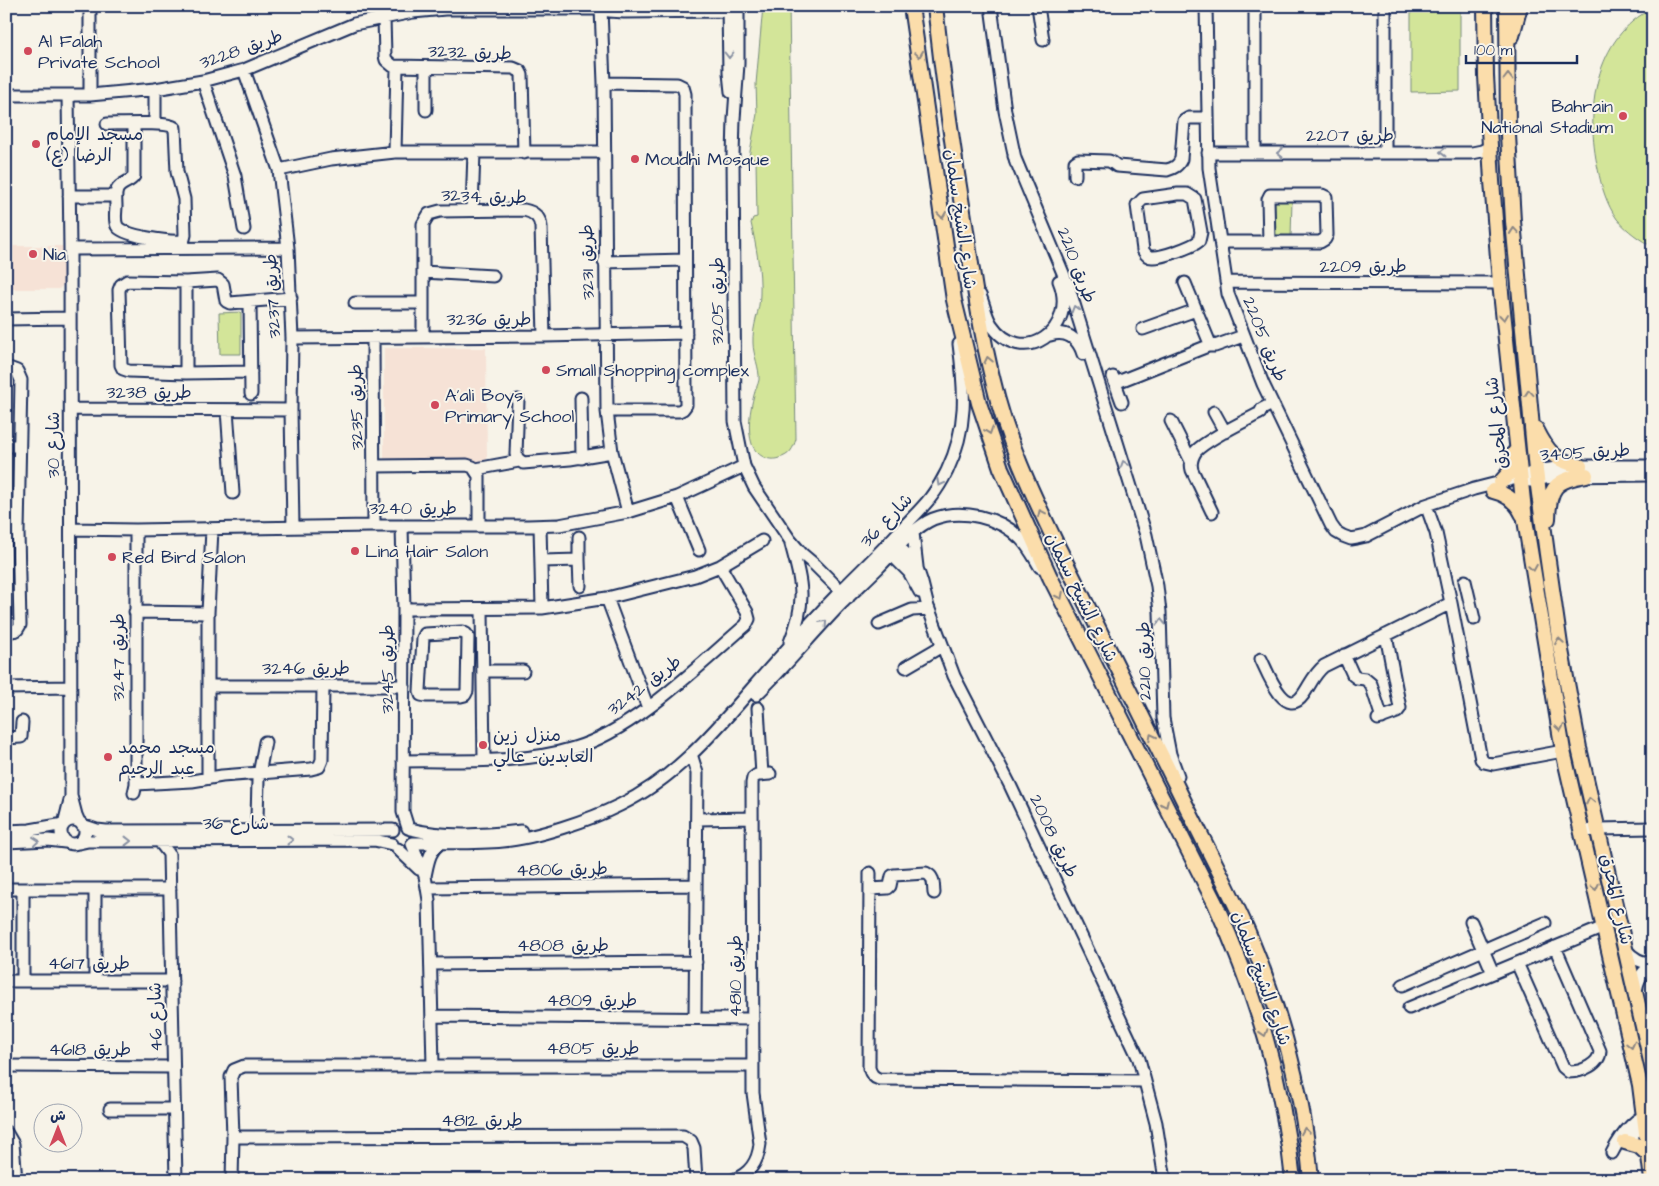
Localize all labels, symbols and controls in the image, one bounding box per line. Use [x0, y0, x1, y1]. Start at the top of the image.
street label: طريق 3228 [196, 24, 286, 75]
place label: Al Falah Private School [38, 29, 160, 75]
scale bar [1466, 32, 1578, 64]
street label: طريق 3232 [428, 39, 512, 66]
text: 100 m [1474, 40, 1513, 61]
marker: Al Falah Private School [22, 45, 34, 57]
one-way arrow [913, 50, 923, 59]
one-way arrow [724, 52, 734, 59]
one-way arrow [1503, 73, 1513, 80]
place label: Bahrain National Stadium [1481, 94, 1613, 140]
marker: Bahrain National Stadium [1617, 110, 1629, 122]
place label: مسجد الإمام الرضا (ع) [46, 122, 143, 168]
street label: طريق 2207 [1306, 123, 1394, 148]
marker: مسجد الإمام الرضا (ع) [30, 138, 42, 150]
place label: Moudhi Mosque [645, 147, 770, 172]
street label: شارع الشيخ سلمان [938, 147, 983, 291]
one-way arrow [1276, 147, 1284, 158]
one-way arrow [1438, 147, 1446, 158]
marker: Moudhi Mosque [629, 153, 641, 165]
street label: طريق 3234 [441, 183, 527, 210]
one-way arrow [936, 212, 947, 220]
street label: طريق 3231 [574, 224, 601, 300]
street label: طريق 2210 [1051, 224, 1102, 307]
one-way arrow [1509, 227, 1520, 235]
place label: Nia [43, 242, 66, 267]
marker: Nia [27, 248, 39, 260]
street label: طريق 3237 [258, 253, 287, 339]
street label: طريق 2209 [1319, 254, 1407, 279]
street label: طريق 3205 [705, 257, 730, 345]
street label: طريق 2205 [1236, 293, 1293, 385]
one-way arrow [1071, 306, 1081, 314]
street label: طريق 3236 [447, 307, 531, 332]
one-way arrow [1498, 314, 1509, 322]
one-way arrow [983, 356, 994, 364]
place label: Small Shopping complex [556, 358, 750, 384]
street label: طريق 3235 [343, 364, 370, 450]
marker: Small Shopping complex [540, 364, 552, 376]
street label: شارع المحرق [1479, 376, 1514, 470]
street label: طريق 3238 [106, 380, 192, 405]
place label: A'ali Boys Primary School [445, 383, 574, 430]
one-way arrow [1524, 389, 1535, 397]
marker: A'ali Boys Primary School [429, 399, 441, 411]
street label: شارع 30 [41, 412, 66, 478]
one-way arrow [983, 427, 993, 435]
street label: طريق 3405 [1539, 438, 1631, 467]
one-way arrow [1120, 461, 1130, 469]
one-way arrow [936, 478, 946, 487]
street label: شارع 36 [854, 488, 918, 553]
street label: طريق 3240 [369, 496, 457, 521]
one-way arrow [1037, 509, 1048, 518]
street label: شارع الشيخ سلمان [1039, 528, 1124, 666]
place label: Lina Hair Salon [365, 539, 488, 564]
place label: Red Bird Salon [122, 545, 246, 570]
marker: Lina Hair Salon [349, 545, 361, 557]
marker: Red Bird Salon [106, 551, 118, 563]
one-way arrow [1527, 564, 1537, 572]
one-way arrow [1054, 591, 1064, 600]
street label: طريق 3247 [106, 613, 131, 701]
one-way arrow [1155, 618, 1166, 626]
one-way arrow [818, 619, 827, 628]
street label: طريق 2210 [1131, 621, 1158, 701]
street label: طريق 3245 [375, 624, 400, 714]
one-way arrow [1555, 637, 1565, 645]
street label: طريق 3242 [602, 649, 687, 722]
street label: طريق 3246 [262, 656, 350, 681]
place label: منزل زين العابدين- عالي [493, 723, 594, 772]
one-way arrow [1554, 724, 1564, 733]
one-way arrow [1148, 734, 1158, 743]
place label: مسجد محمد عبد الرحيم [118, 735, 215, 782]
marker: منزل زين العابدين- عالي [477, 739, 489, 751]
marker: مسجد محمد عبد الرحيم [102, 751, 114, 763]
street label: طريق 2008 [1023, 790, 1084, 882]
one-way arrow [1585, 796, 1596, 805]
one-way arrow [1159, 799, 1169, 808]
street label: شارع 36 [203, 811, 269, 836]
one-way arrow [286, 835, 294, 845]
one-way arrow [32, 836, 40, 847]
one-way arrow [124, 836, 132, 846]
street label: شارع المحرق [1594, 851, 1639, 947]
street label: طريق 4806 [516, 856, 608, 883]
one-way arrow [1589, 882, 1600, 891]
street label: شارع الشيخ سلمان [1226, 907, 1298, 1049]
street label: طريق 4808 [517, 933, 609, 958]
street label: طريق 4810 [723, 935, 748, 1017]
street label: طريق 4617 [48, 951, 130, 976]
street label: شارع 46 [142, 982, 169, 1052]
street label: طريق 4809 [547, 988, 637, 1013]
one-way arrow [1259, 1028, 1269, 1036]
street label: طريق 4805 [546, 1036, 640, 1061]
street label: طريق 4618 [49, 1037, 131, 1062]
one-way arrow [1625, 1041, 1636, 1050]
north arrow [32, 1104, 82, 1154]
text: ش [50, 1106, 66, 1126]
street label: طريق 4812 [441, 1108, 523, 1133]
one-way arrow [1301, 1127, 1311, 1136]

